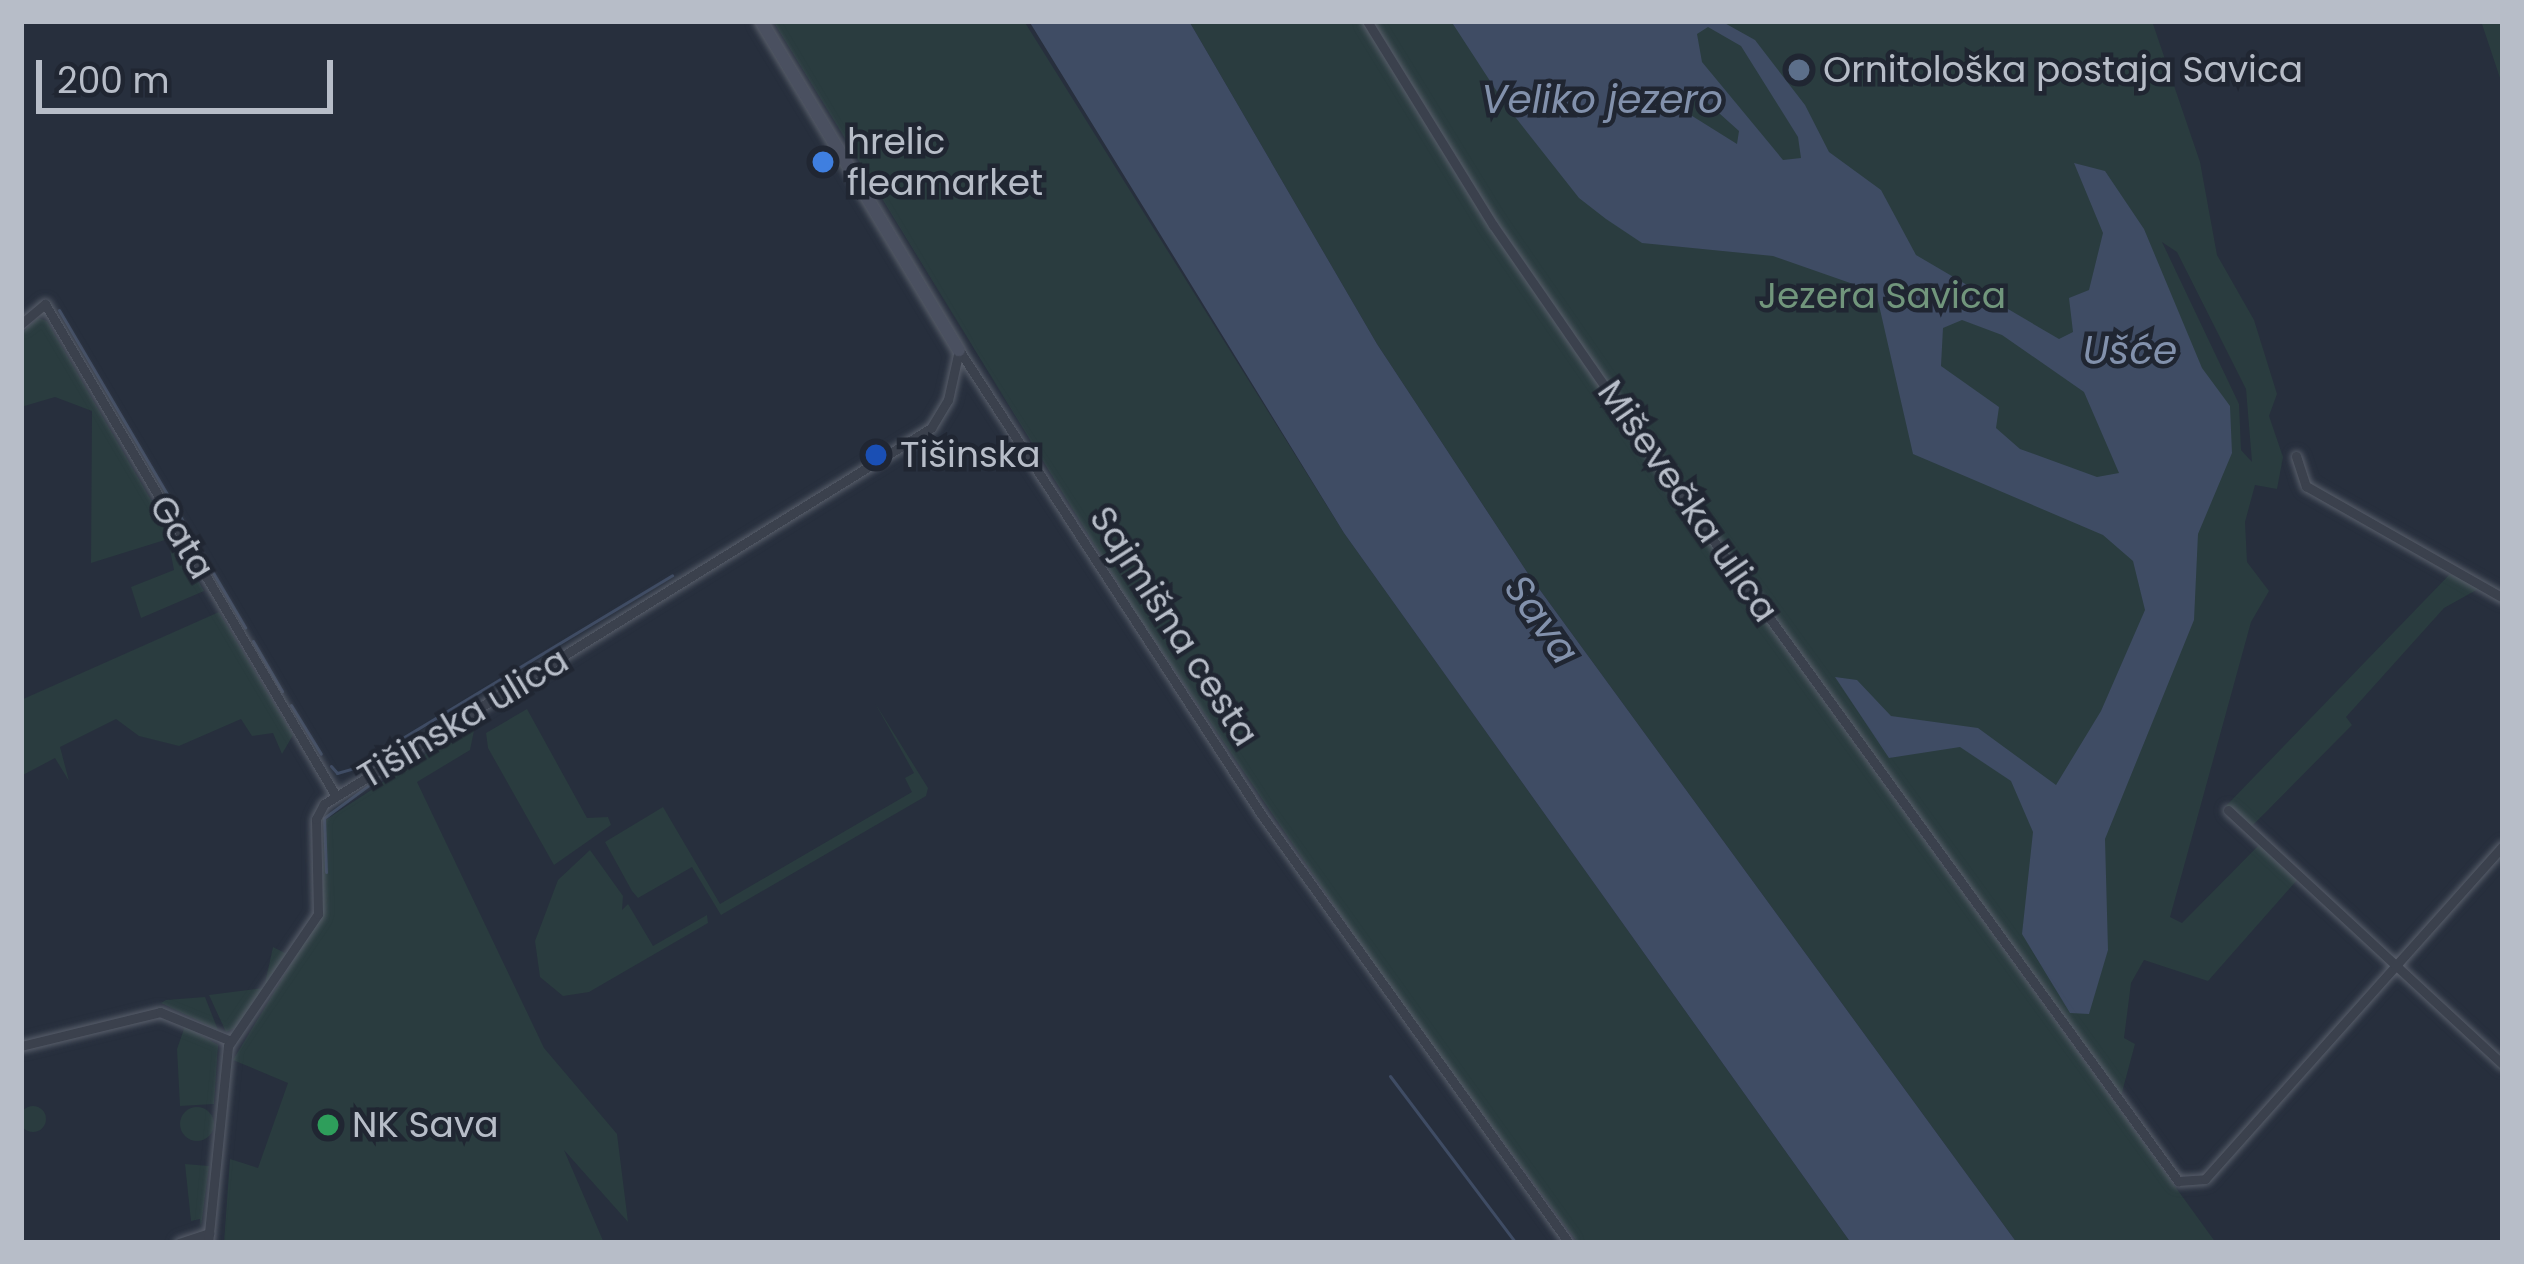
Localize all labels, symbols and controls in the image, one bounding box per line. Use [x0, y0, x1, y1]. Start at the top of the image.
scale bar [42, 36, 339, 110]
place label: Ornitološka postaja Savica [1823, 48, 2303, 92]
text: 200 m [57, 55, 170, 106]
marker: Ornitološka postaja Savica [1786, 57, 1812, 83]
water label: Veliko jezero [1481, 77, 1723, 123]
place label: hrelic fleamarket [847, 119, 1043, 204]
marker: hrelic fleamarket [810, 149, 836, 175]
park label: Jezera Savica [1758, 274, 2006, 318]
water label: Ušće [2083, 328, 2177, 374]
street label: Miševečka ulica [1589, 372, 1787, 630]
place label: Tišinska [900, 433, 1041, 477]
marker: Tišinska [863, 442, 889, 468]
street label: Gata [140, 487, 224, 587]
street label: Sajmišna cesta [1081, 498, 1267, 754]
water label: Sava [1494, 567, 1588, 673]
street label: Tišinska ulica [350, 638, 576, 798]
place label: NK Sava [352, 1103, 498, 1147]
marker: NK Sava [315, 1112, 341, 1138]

